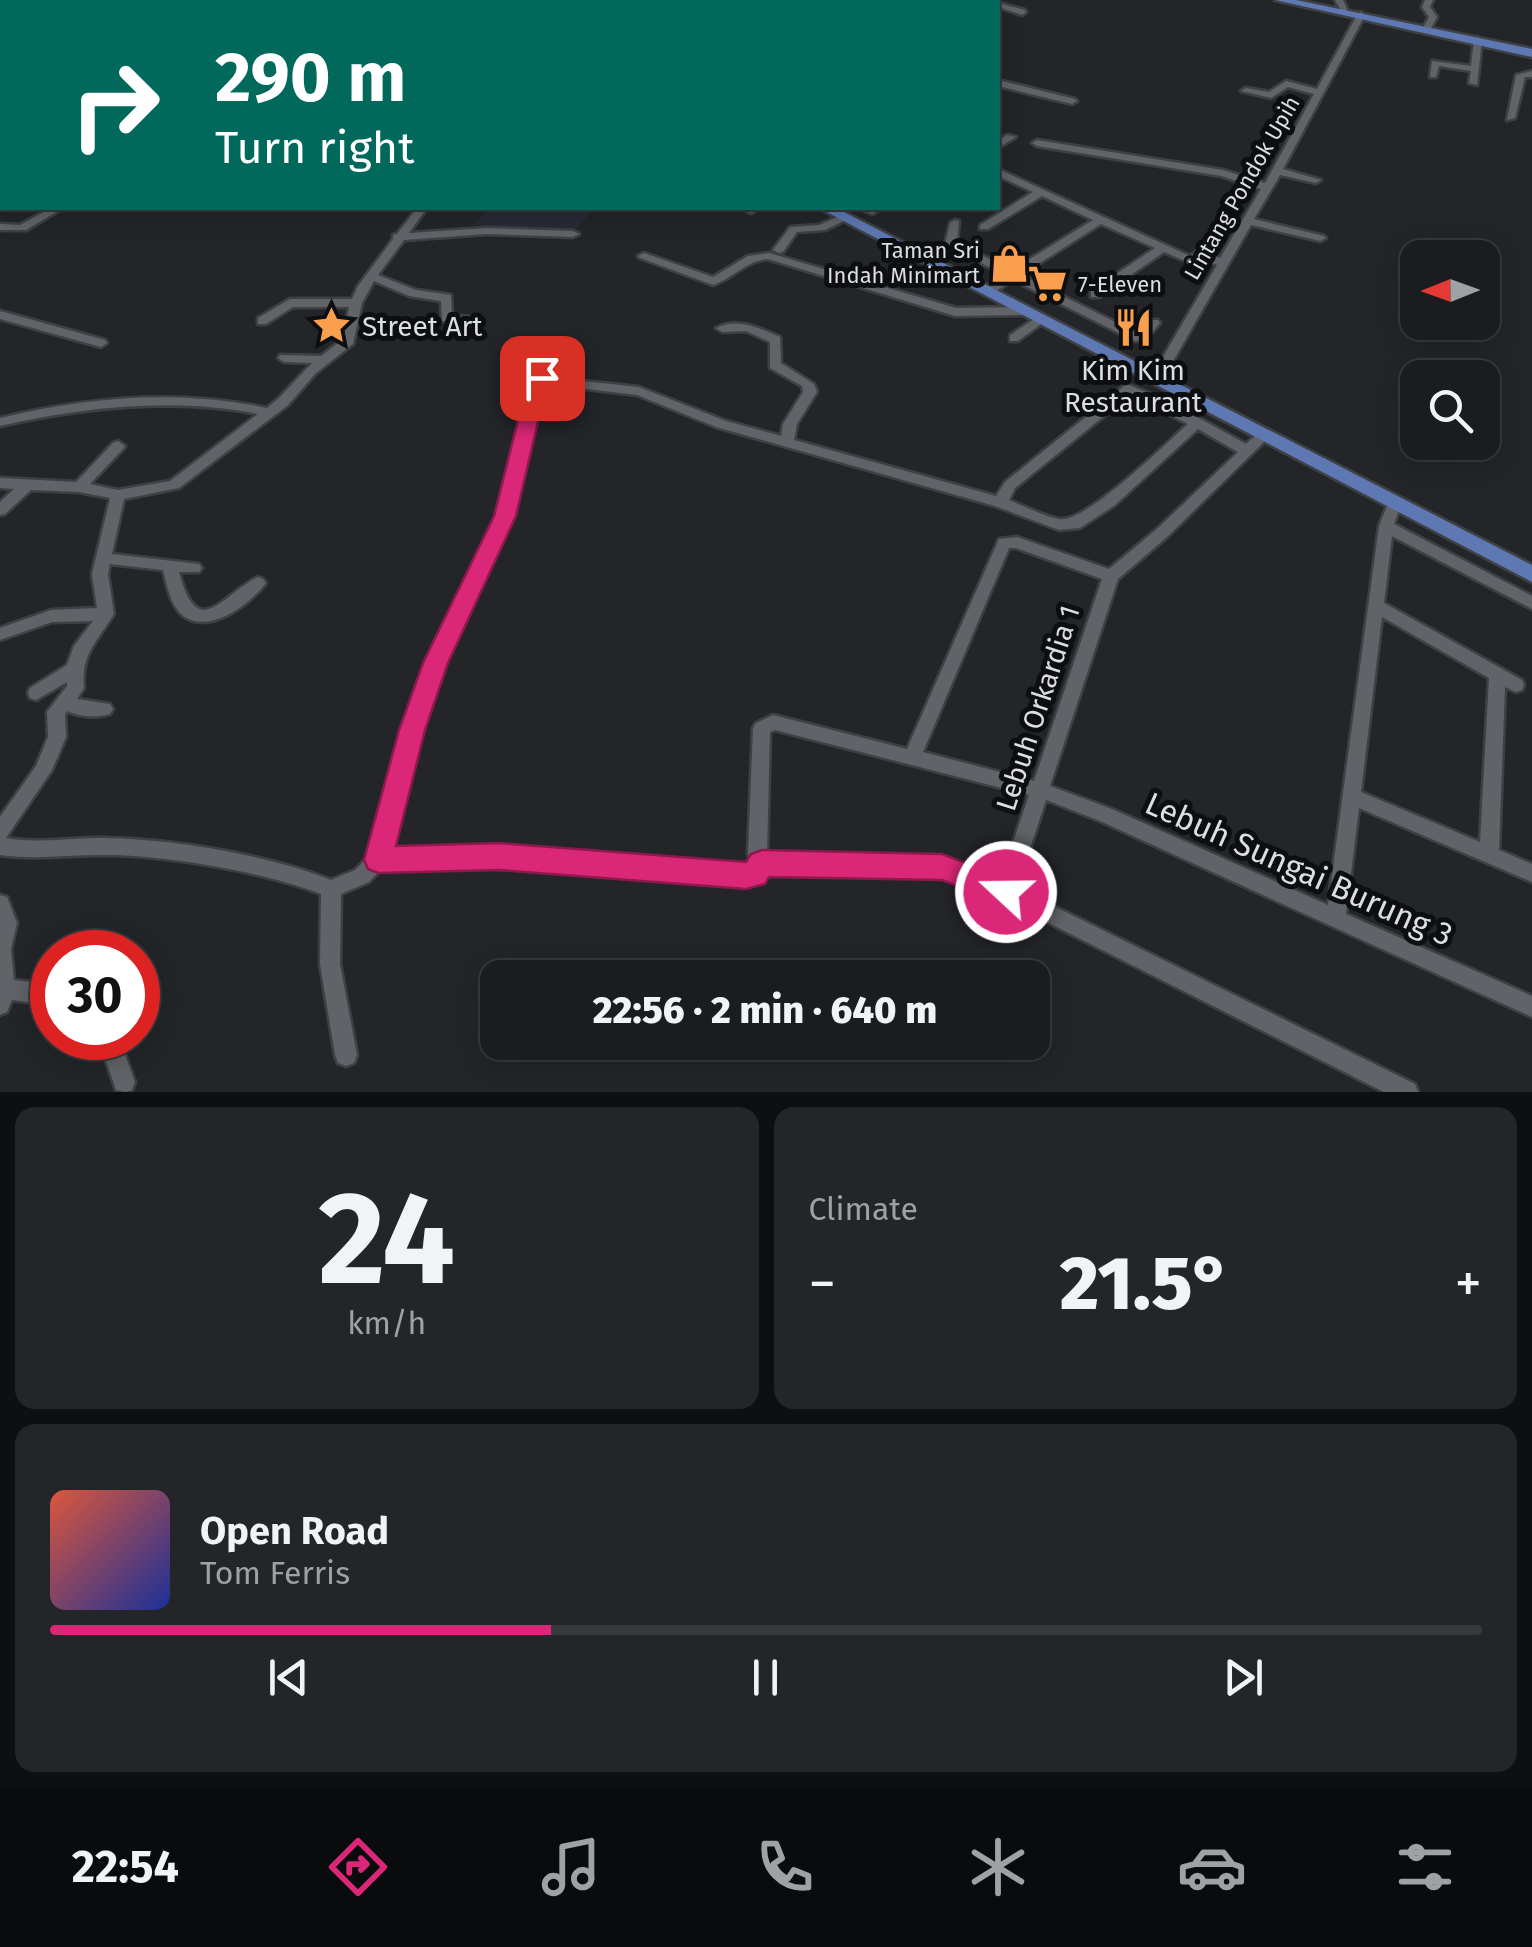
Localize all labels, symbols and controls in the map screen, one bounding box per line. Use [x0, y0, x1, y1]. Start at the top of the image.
text: 290 m [215, 36, 406, 120]
icon: right [50, 40, 180, 170]
street label: Lintang Pondok Upih [1178, 91, 1306, 285]
text: Turn right [215, 121, 414, 175]
place label: Taman Sri Indah Minimart [827, 237, 980, 289]
north arrow [1400, 240, 1500, 340]
map controls [1400, 240, 1500, 460]
shop icon: Taman Sri Indah Minimart [989, 242, 1031, 284]
supermarket icon: 7-Eleven [1027, 263, 1069, 305]
place label: 7-Eleven [1078, 271, 1162, 298]
place icon: Street Art [311, 305, 353, 347]
restaurant icon: Kim Kim Restaurant [1112, 307, 1154, 349]
place label: Street Art [362, 310, 483, 343]
pin [500, 336, 585, 421]
icon: arrive [515, 351, 570, 406]
place label: Kim Kim Restaurant [1064, 354, 1203, 419]
button: search [1400, 360, 1500, 460]
street label: Lebuh Orkardia 1 [989, 601, 1087, 815]
street label: Lebuh Sungai Burung 3 [1140, 784, 1458, 954]
position arrow [954, 840, 1058, 944]
speed limit sign: 30 [30, 930, 160, 1060]
text: 22:56 · 2 min · 640 m [593, 987, 937, 1033]
text: 24 [318, 1161, 455, 1317]
text: Climate [809, 1190, 918, 1228]
text: 21.5° [1060, 1239, 1231, 1329]
text: − [809, 1251, 836, 1317]
text: + [1455, 1251, 1482, 1317]
text: km/h [347, 1304, 426, 1342]
text: Open Road [200, 1508, 389, 1554]
text: Tom Ferris [200, 1554, 350, 1592]
icon: previous [261, 1650, 316, 1705]
icon: pause [738, 1650, 793, 1705]
icon: next [1216, 1650, 1271, 1705]
icon: directions [323, 1832, 393, 1902]
icon: music [536, 1832, 606, 1902]
icon: phone [750, 1832, 820, 1902]
icon: climate [963, 1832, 1033, 1902]
icon: car [1177, 1832, 1247, 1902]
icon: filters [1390, 1832, 1460, 1902]
text: 22:54 [72, 1840, 179, 1894]

